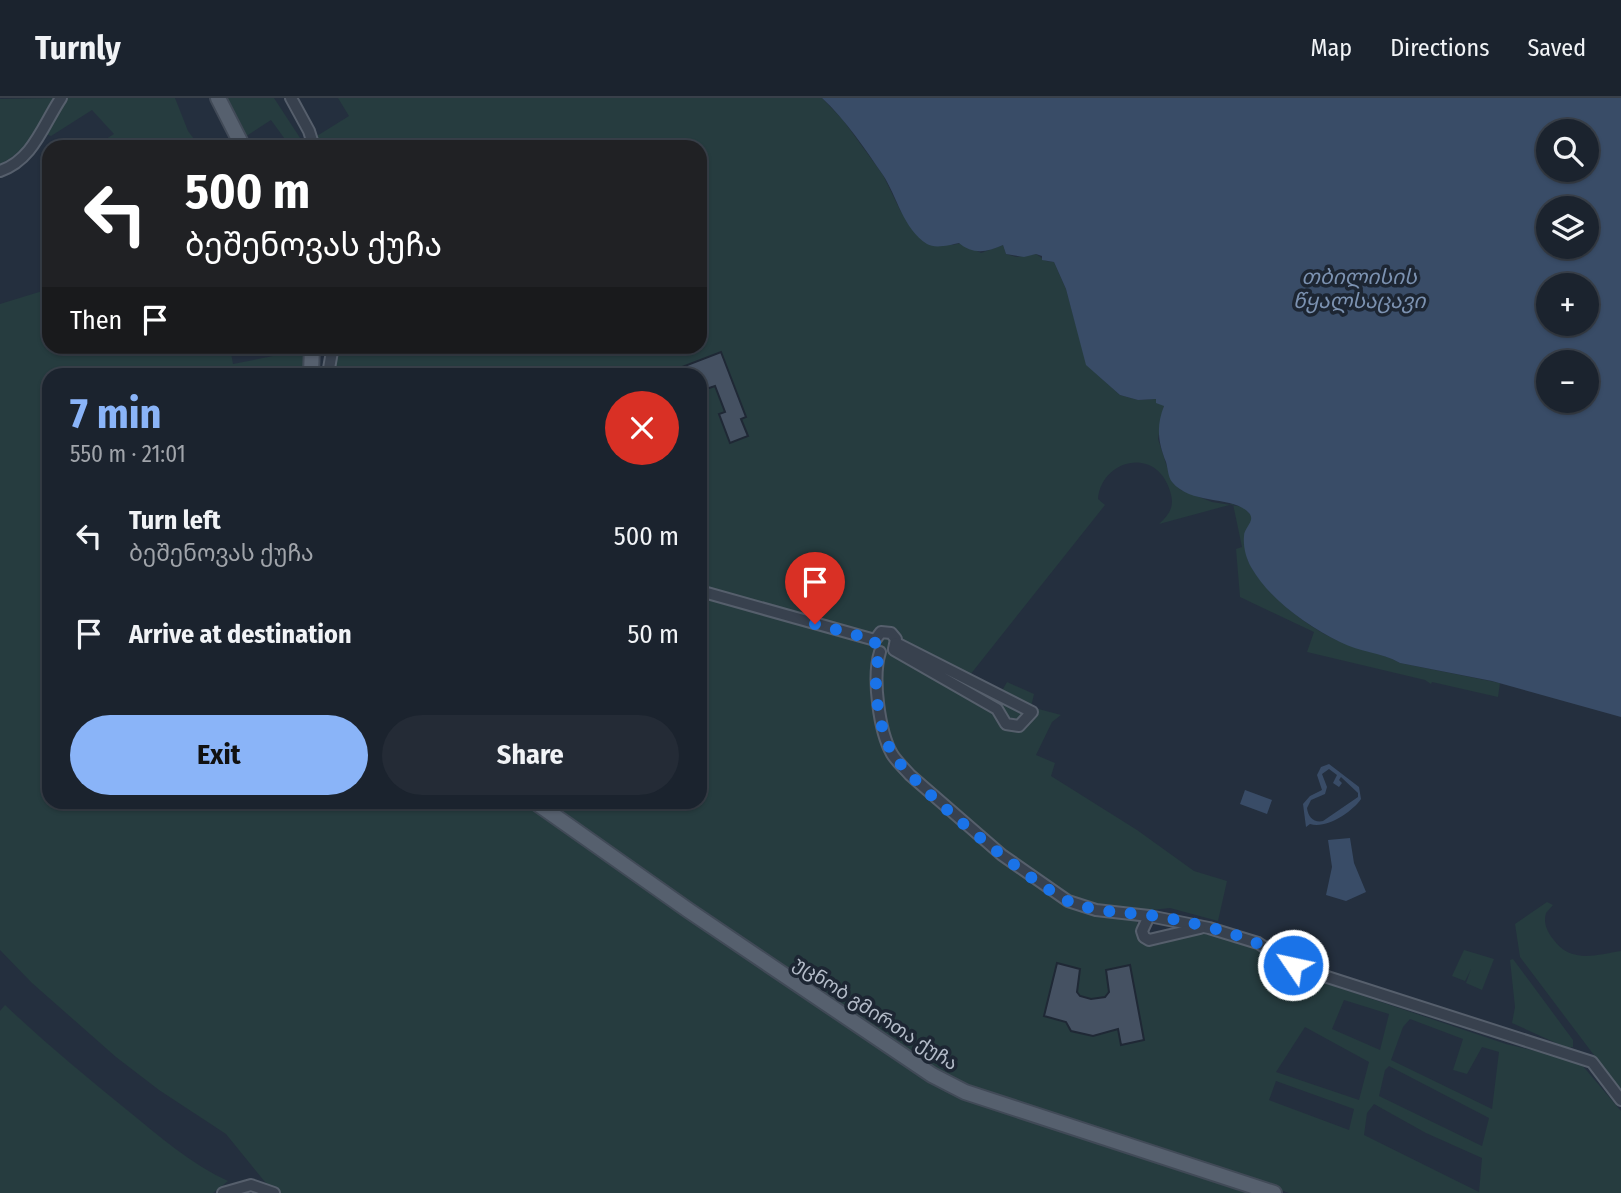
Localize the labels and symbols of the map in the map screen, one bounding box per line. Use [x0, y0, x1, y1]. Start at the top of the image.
water label: თბილისის წყალსაცავი [1293, 264, 1426, 314]
pin [785, 552, 845, 624]
position arrow [1256, 928, 1330, 1002]
street label: უცნობ გმირთა ქუჩა [789, 952, 962, 1075]

